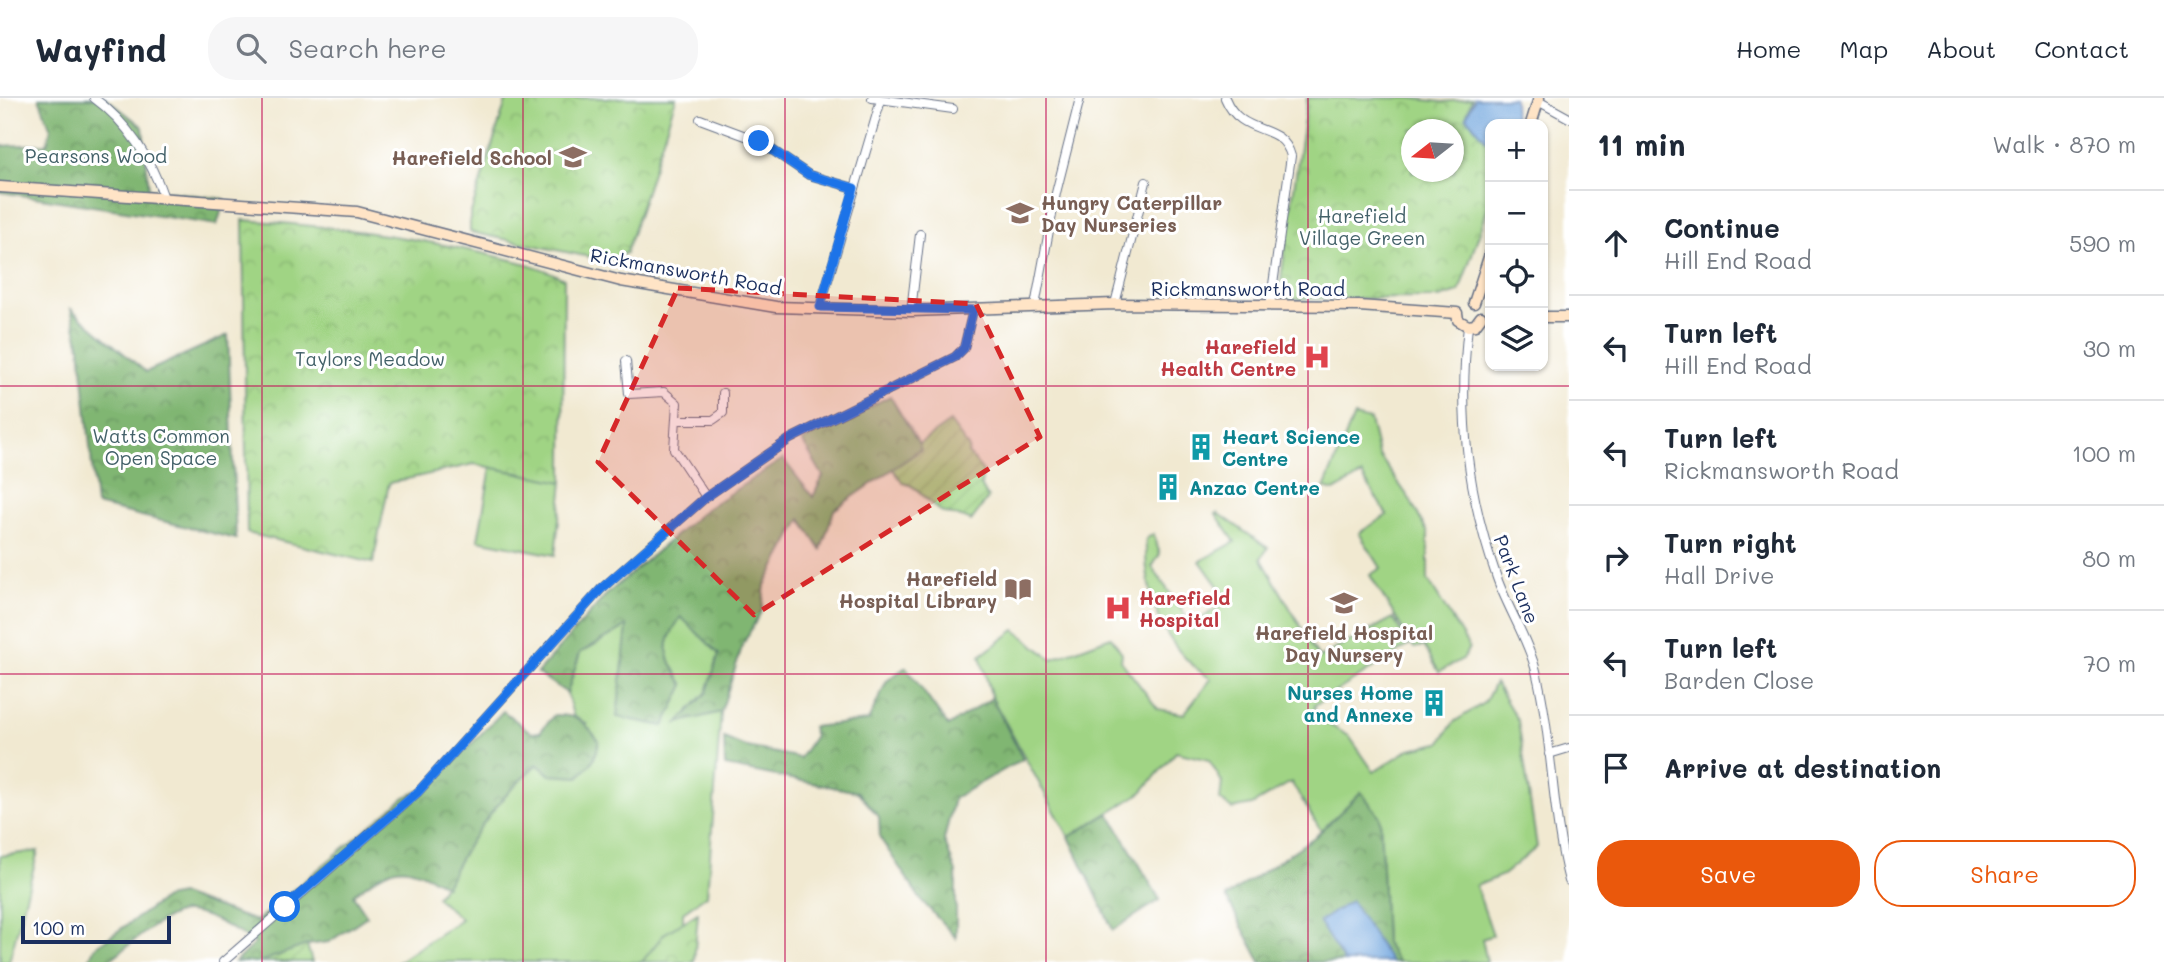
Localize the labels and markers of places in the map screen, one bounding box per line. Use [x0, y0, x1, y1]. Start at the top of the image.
school or university icon: Harefield School [558, 142, 588, 172]
place label: Harefield School [391, 145, 552, 170]
place label: Hungry Caterpillar Day Nurseries [1041, 190, 1222, 237]
school or university icon: Hungry Caterpillar Day Nurseries [1005, 198, 1035, 228]
place label: Harefield Health Centre [1160, 334, 1296, 381]
hospital icon: Harefield Health Centre [1302, 342, 1332, 372]
place label: Heart Science Centre [1222, 424, 1360, 471]
building icon: Heart Science Centre [1186, 432, 1216, 462]
building icon: Anzac Centre [1153, 472, 1183, 502]
place label: Anzac Centre [1189, 475, 1320, 500]
place label: Harefield Hospital Library [839, 566, 997, 613]
library icon: Harefield Hospital Library [1003, 574, 1033, 604]
place label: Harefield Hospital [1139, 585, 1230, 632]
school or university icon: Harefield Hospital Day Nursery [1329, 588, 1359, 618]
hospital icon: Harefield Hospital [1103, 593, 1133, 623]
place label: Harefield Hospital Day Nursery [1255, 620, 1433, 667]
place label: Nurses Home and Annexe [1287, 680, 1413, 727]
building icon: Nurses Home and Annexe [1419, 688, 1449, 718]

